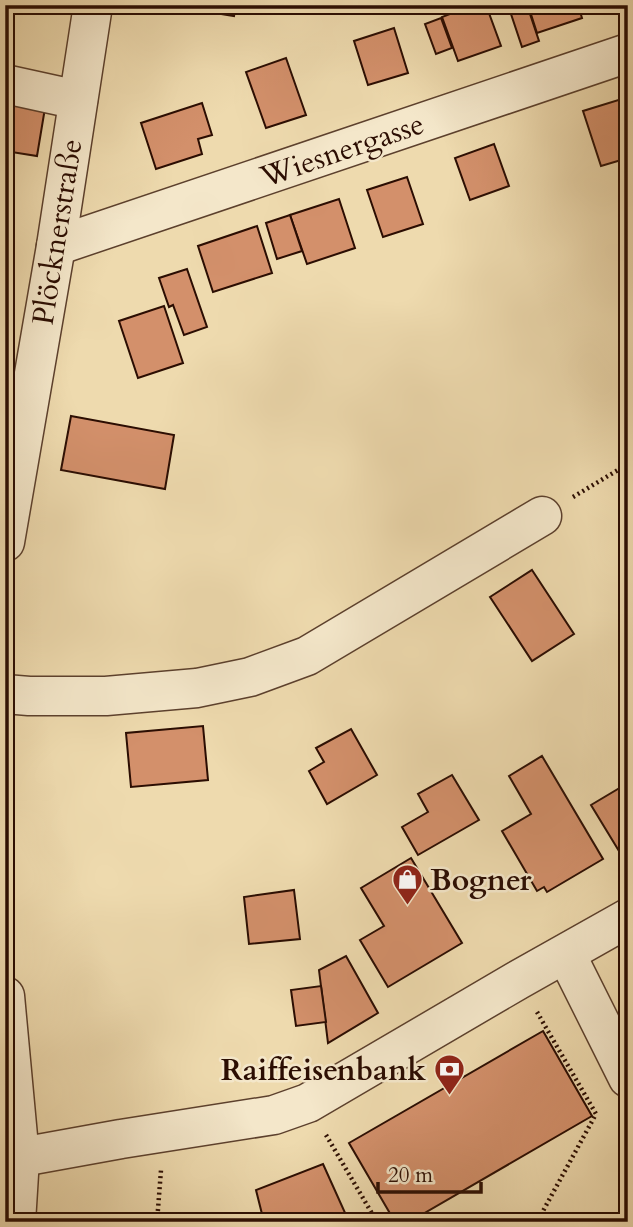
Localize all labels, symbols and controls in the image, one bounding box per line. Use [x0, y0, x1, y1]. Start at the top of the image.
street label: Wiesnergasse [254, 103, 429, 198]
street label: Plöcknerstraße [23, 136, 92, 328]
place label: Bogner [430, 860, 533, 901]
shop icon: Bogner [390, 863, 424, 907]
place label: Raiffeisenbank [221, 1050, 426, 1091]
bank icon: Raiffeisenbank [432, 1053, 466, 1097]
scale bar [378, 1150, 481, 1194]
text: 20 m [388, 1161, 433, 1190]

